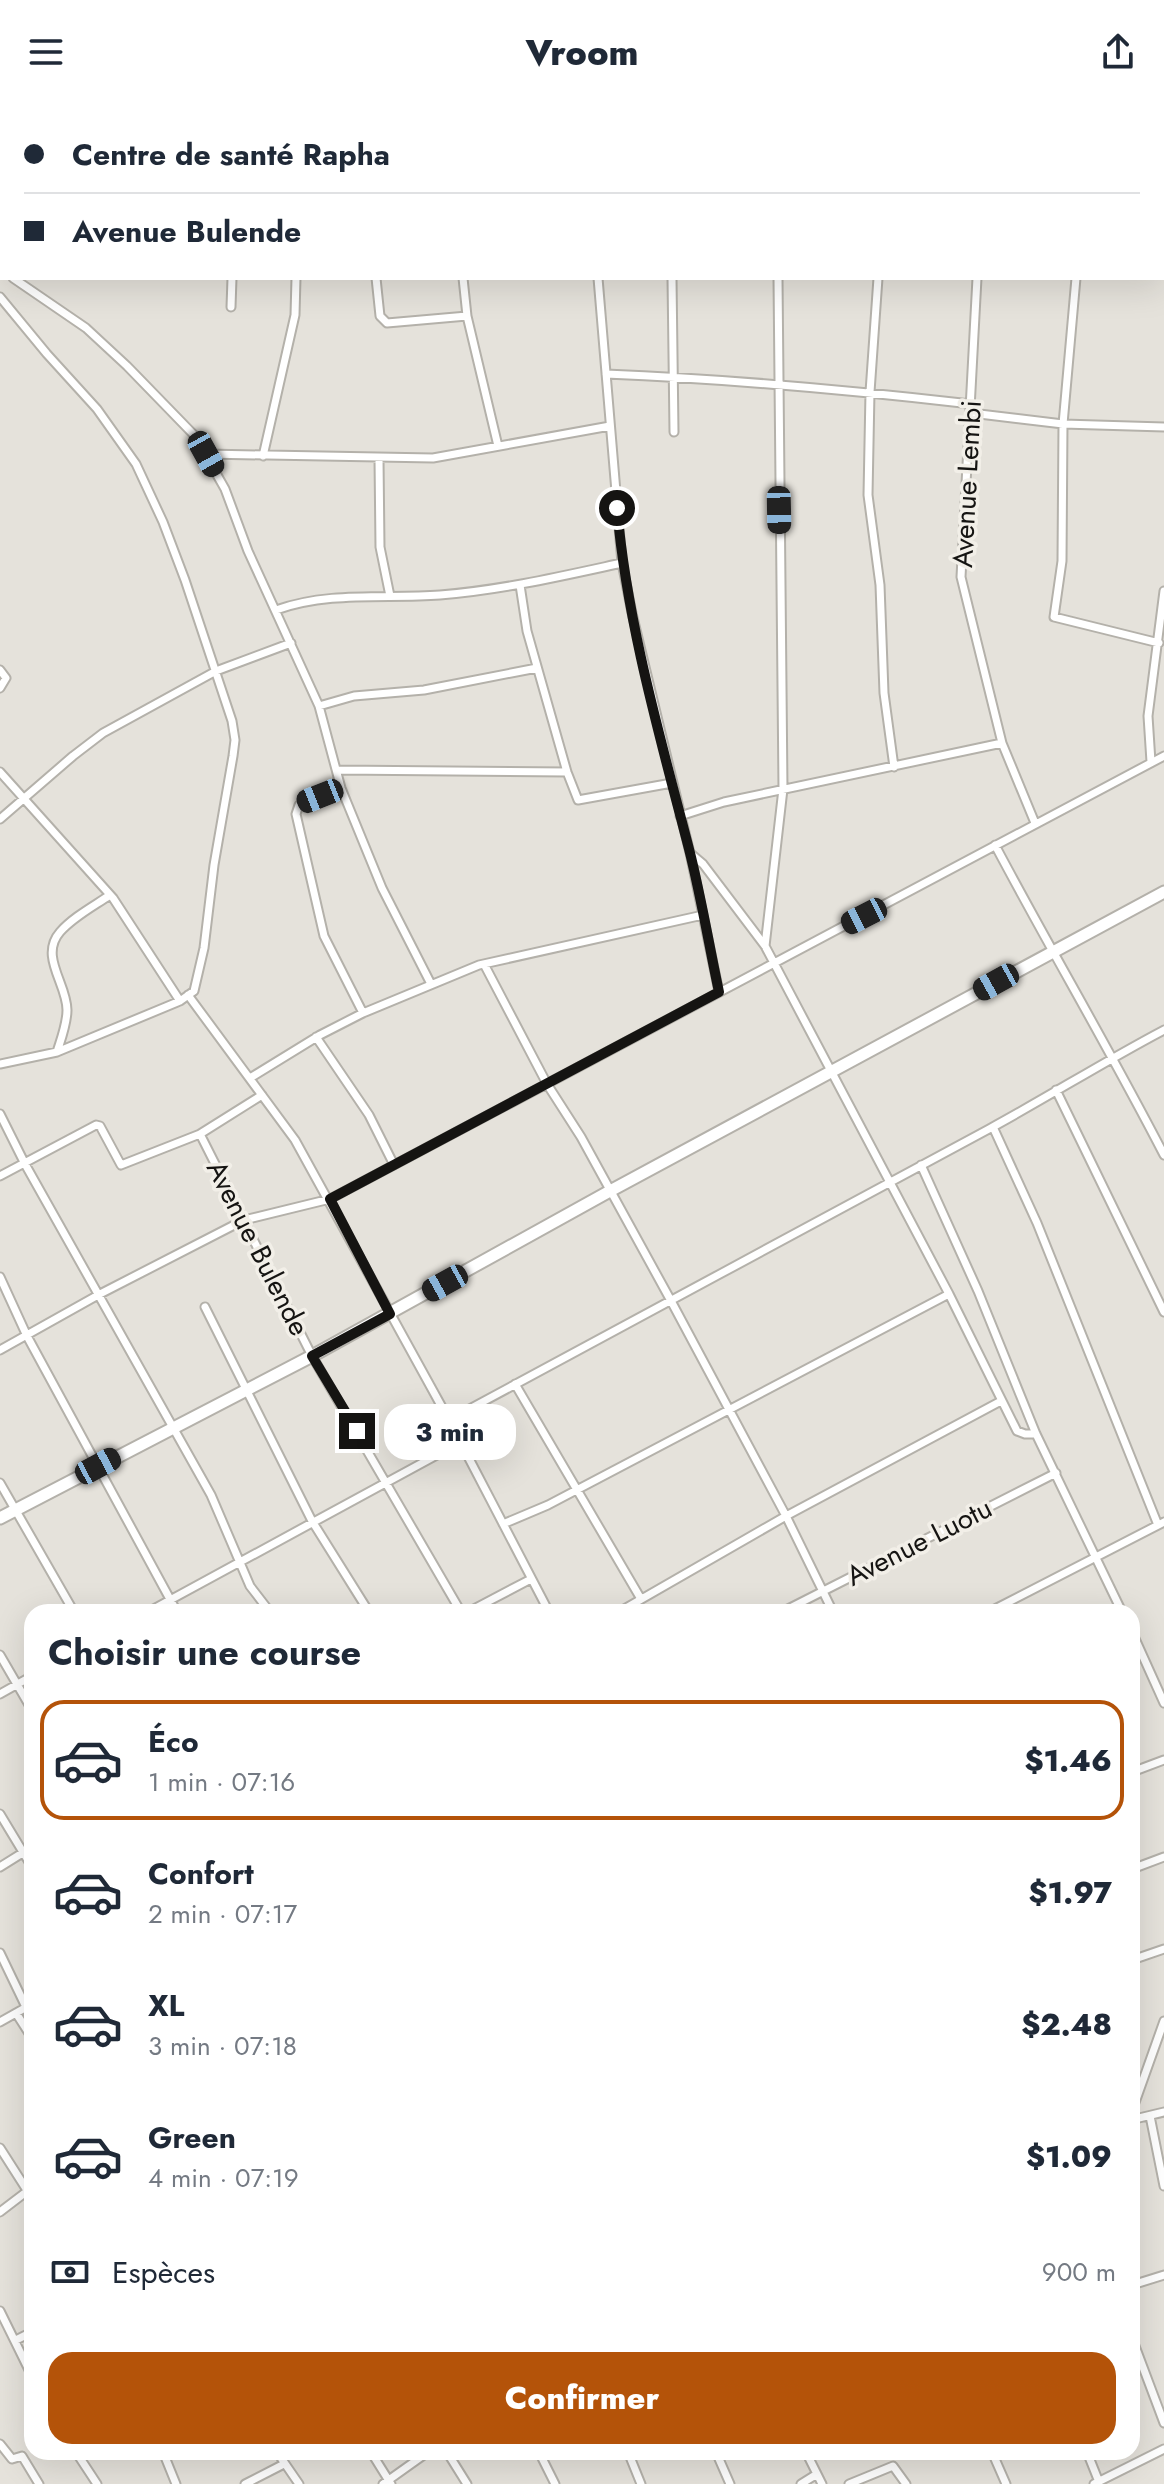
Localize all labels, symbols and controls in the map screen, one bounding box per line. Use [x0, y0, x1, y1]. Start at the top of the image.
text: Vroom [525, 26, 639, 78]
icon: menu [24, 30, 68, 74]
icon: share [1096, 30, 1140, 74]
text: Centre de santé Rapha [72, 133, 390, 176]
text: Avenue Bulende [72, 210, 301, 253]
street label: Avenue Lembi [942, 399, 992, 569]
car [184, 427, 228, 481]
car [767, 486, 791, 534]
route start [599, 490, 635, 526]
car [293, 776, 347, 816]
car [837, 894, 891, 938]
car [969, 960, 1023, 1004]
street label: Avenue Bulende [196, 1153, 320, 1343]
car [418, 1261, 472, 1305]
callout: 3 min [385, 1403, 517, 1459]
route end [339, 1413, 375, 1449]
text: 3 min [416, 1413, 484, 1451]
car [71, 1444, 125, 1488]
street label: Avenue Luotu [839, 1488, 999, 1596]
text: Choisir une course [48, 1626, 361, 1678]
text: Éco [148, 1720, 199, 1763]
icon: car [52, 1724, 124, 1796]
text: $1.46 [1024, 1739, 1112, 1782]
text: 1 min · 07:16 [148, 1763, 295, 1801]
text: Confort [148, 1852, 254, 1895]
icon: car [52, 1856, 124, 1928]
text: $1.97 [1029, 1871, 1112, 1914]
text: 2 min · 07:17 [148, 1895, 297, 1933]
text: XL [148, 1984, 184, 2027]
icon: car [52, 1988, 124, 2060]
text: $2.48 [1021, 2003, 1112, 2046]
text: 3 min · 07:18 [148, 2027, 297, 2065]
text: Green [148, 2116, 236, 2159]
icon: car [52, 2120, 124, 2192]
text: $1.09 [1026, 2135, 1112, 2178]
text: 4 min · 07:19 [148, 2159, 299, 2197]
icon: cash [48, 2250, 92, 2294]
text: Espèces [112, 2251, 215, 2294]
text: 900 m [1042, 2253, 1116, 2291]
button: Confirmer [48, 2352, 1116, 2444]

